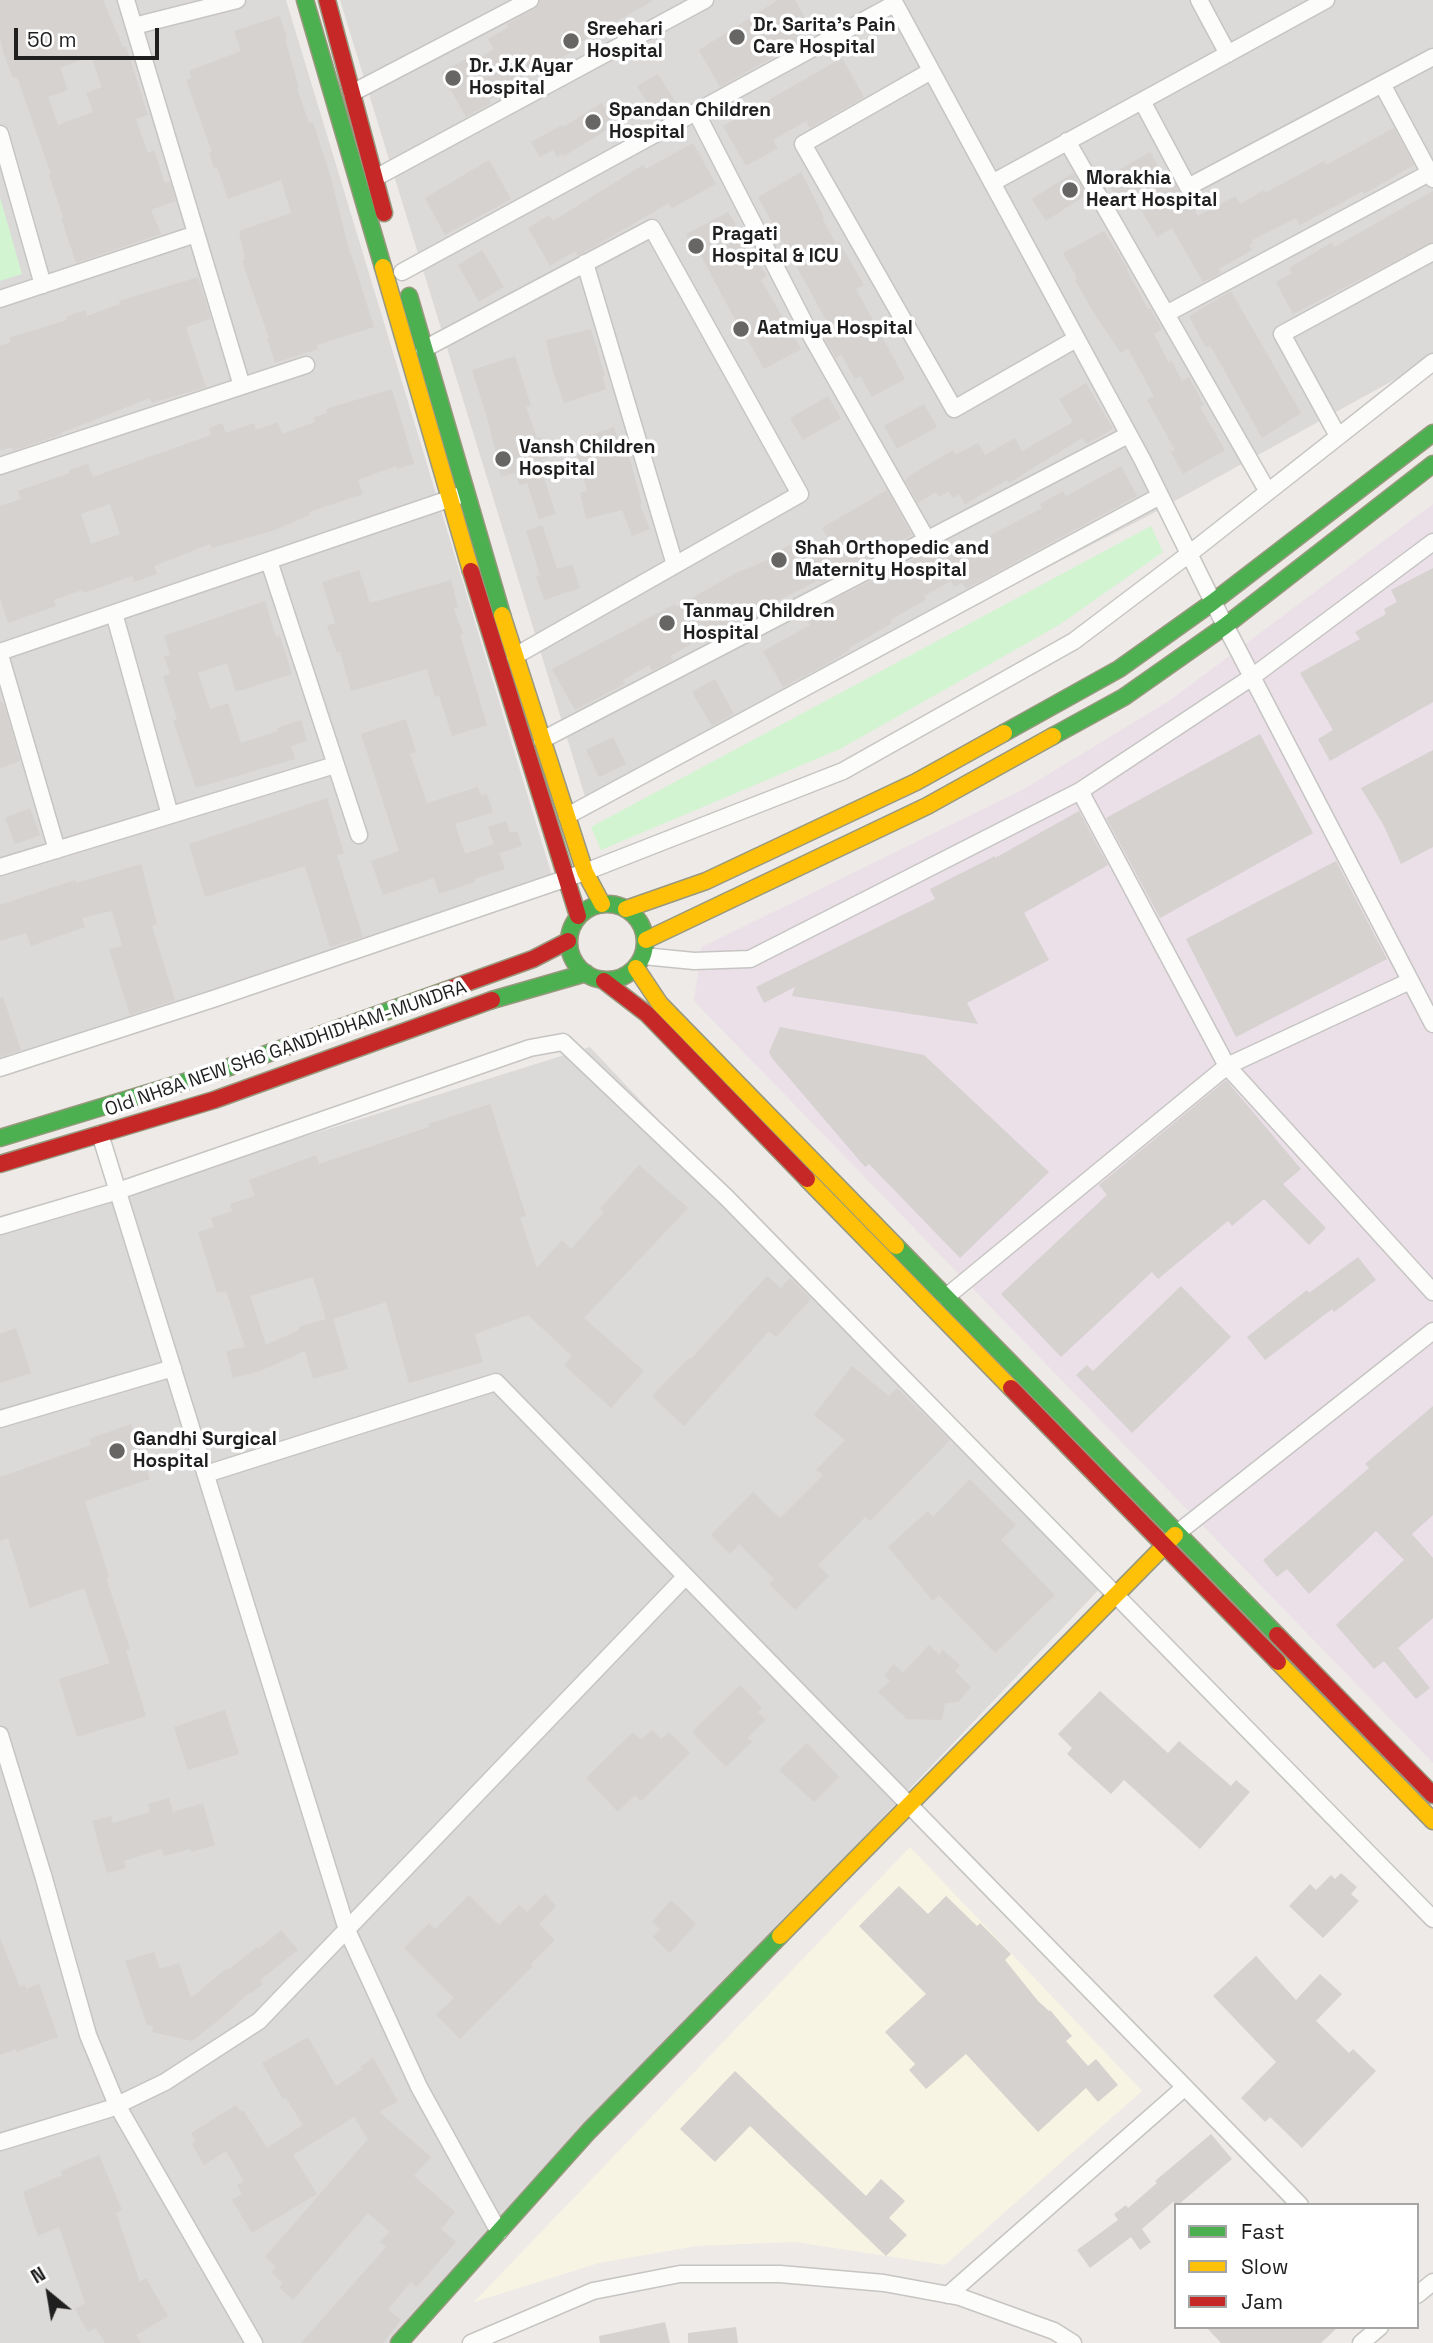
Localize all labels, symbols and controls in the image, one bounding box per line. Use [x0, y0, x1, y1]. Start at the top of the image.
scale bar [18, 14, 163, 58]
place label: Dr. Sarita's Pain Care Hospital [753, 15, 896, 59]
place label: Sreehari Hospital [587, 19, 663, 63]
text: 50 m [27, 26, 77, 53]
marker: Dr. Sarita's Pain Care Hospital [727, 27, 747, 47]
marker: Sreehari Hospital [561, 31, 581, 51]
place label: Dr. J.K Ayar Hospital [469, 56, 573, 100]
marker: Dr. J.K Ayar Hospital [443, 68, 463, 88]
place label: Spandan Children Hospital [609, 100, 771, 144]
marker: Spandan Children Hospital [583, 112, 603, 132]
place label: Morakhia Heart Hospital [1086, 168, 1217, 212]
marker: Morakhia Heart Hospital [1060, 180, 1080, 200]
place label: Pragati Hospital & ICU [712, 224, 839, 268]
marker: Pragati Hospital & ICU [686, 236, 706, 256]
place label: Aatmiya Hospital [757, 318, 913, 340]
marker: Aatmiya Hospital [731, 319, 751, 339]
place label: Vansh Children Hospital [519, 437, 655, 481]
marker: Vansh Children Hospital [493, 449, 513, 469]
place label: Shah Orthopedic and Maternity Hospital [795, 538, 989, 582]
marker: Shah Orthopedic and Maternity Hospital [769, 550, 789, 570]
place label: Tanmay Children Hospital [683, 601, 835, 645]
marker: Tanmay Children Hospital [657, 613, 677, 633]
street label: Old NH8A NEW SH6 GANDHIDHAM-MUNDRA [102, 976, 470, 1122]
place label: Gandhi Surgical Hospital [133, 1429, 277, 1473]
marker: Gandhi Surgical Hospital [107, 1441, 127, 1461]
legend [1174, 2203, 1419, 2329]
text: Fast [1241, 2218, 1285, 2245]
text: Slow [1241, 2253, 1289, 2280]
north arrow [14, 2259, 84, 2329]
text: N [26, 2261, 50, 2289]
text: Jam [1241, 2288, 1283, 2315]

